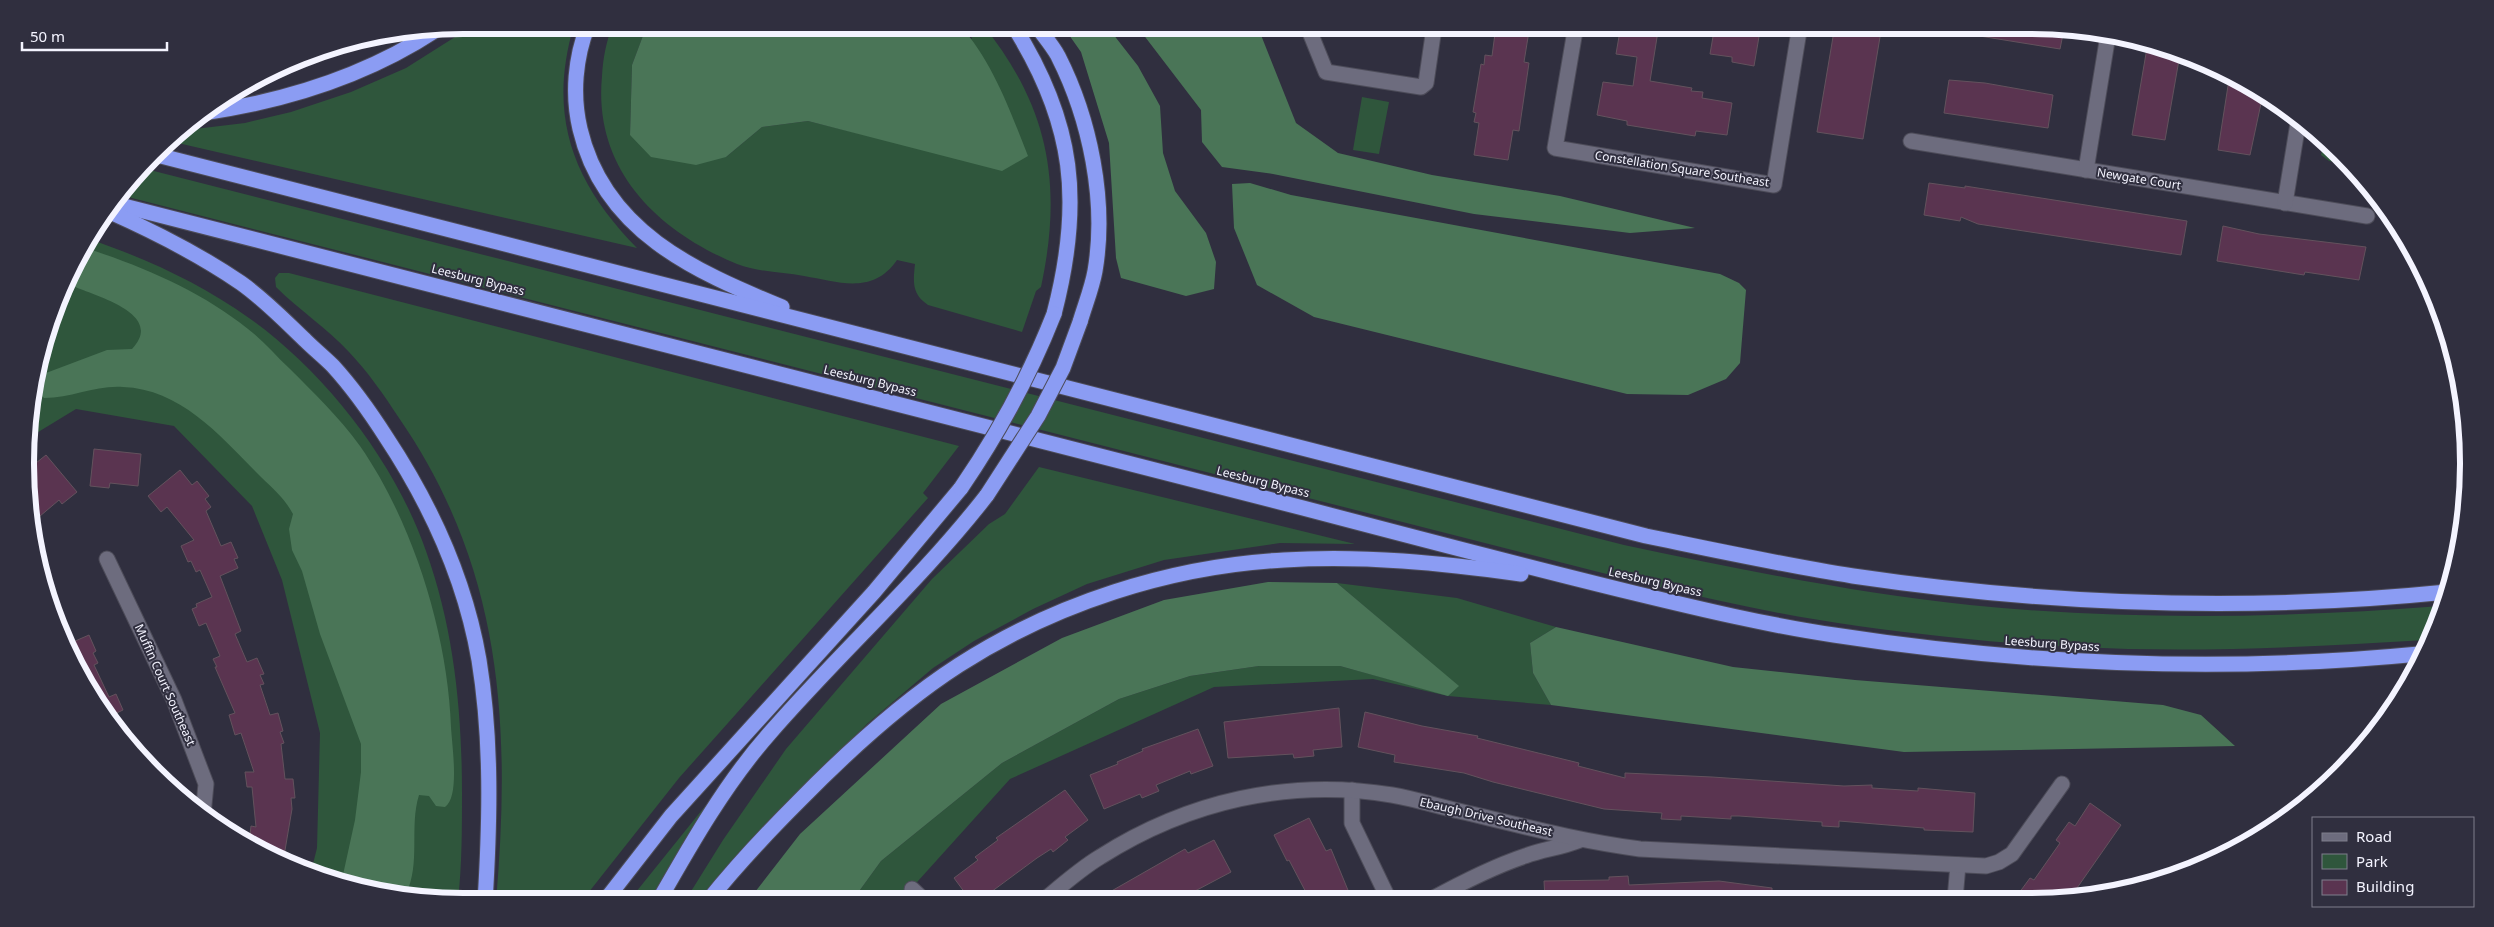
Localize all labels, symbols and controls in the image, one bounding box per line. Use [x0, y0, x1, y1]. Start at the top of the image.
scale bar [22, 20, 168, 52]
text: 50 m [30, 26, 65, 46]
street label: Constellation Square Southeast [1594, 146, 1771, 191]
street label: Newgate Court [2096, 163, 2183, 194]
street label: Leesburg Bypass [430, 260, 527, 299]
street label: Leesburg Bypass [822, 361, 919, 400]
street label: Leesburg Bypass [1215, 462, 1312, 501]
street label: Leesburg Bypass [1607, 563, 1704, 601]
street label: Muffin Court Southeast [131, 621, 200, 749]
street label: Leesburg Bypass [2004, 632, 2100, 655]
street label: Ebaugh Drive Southeast [1418, 793, 1555, 840]
legend [2312, 817, 2474, 907]
text: Road [2356, 826, 2392, 846]
text: Park [2356, 851, 2388, 871]
text: Building [2356, 876, 2414, 896]

